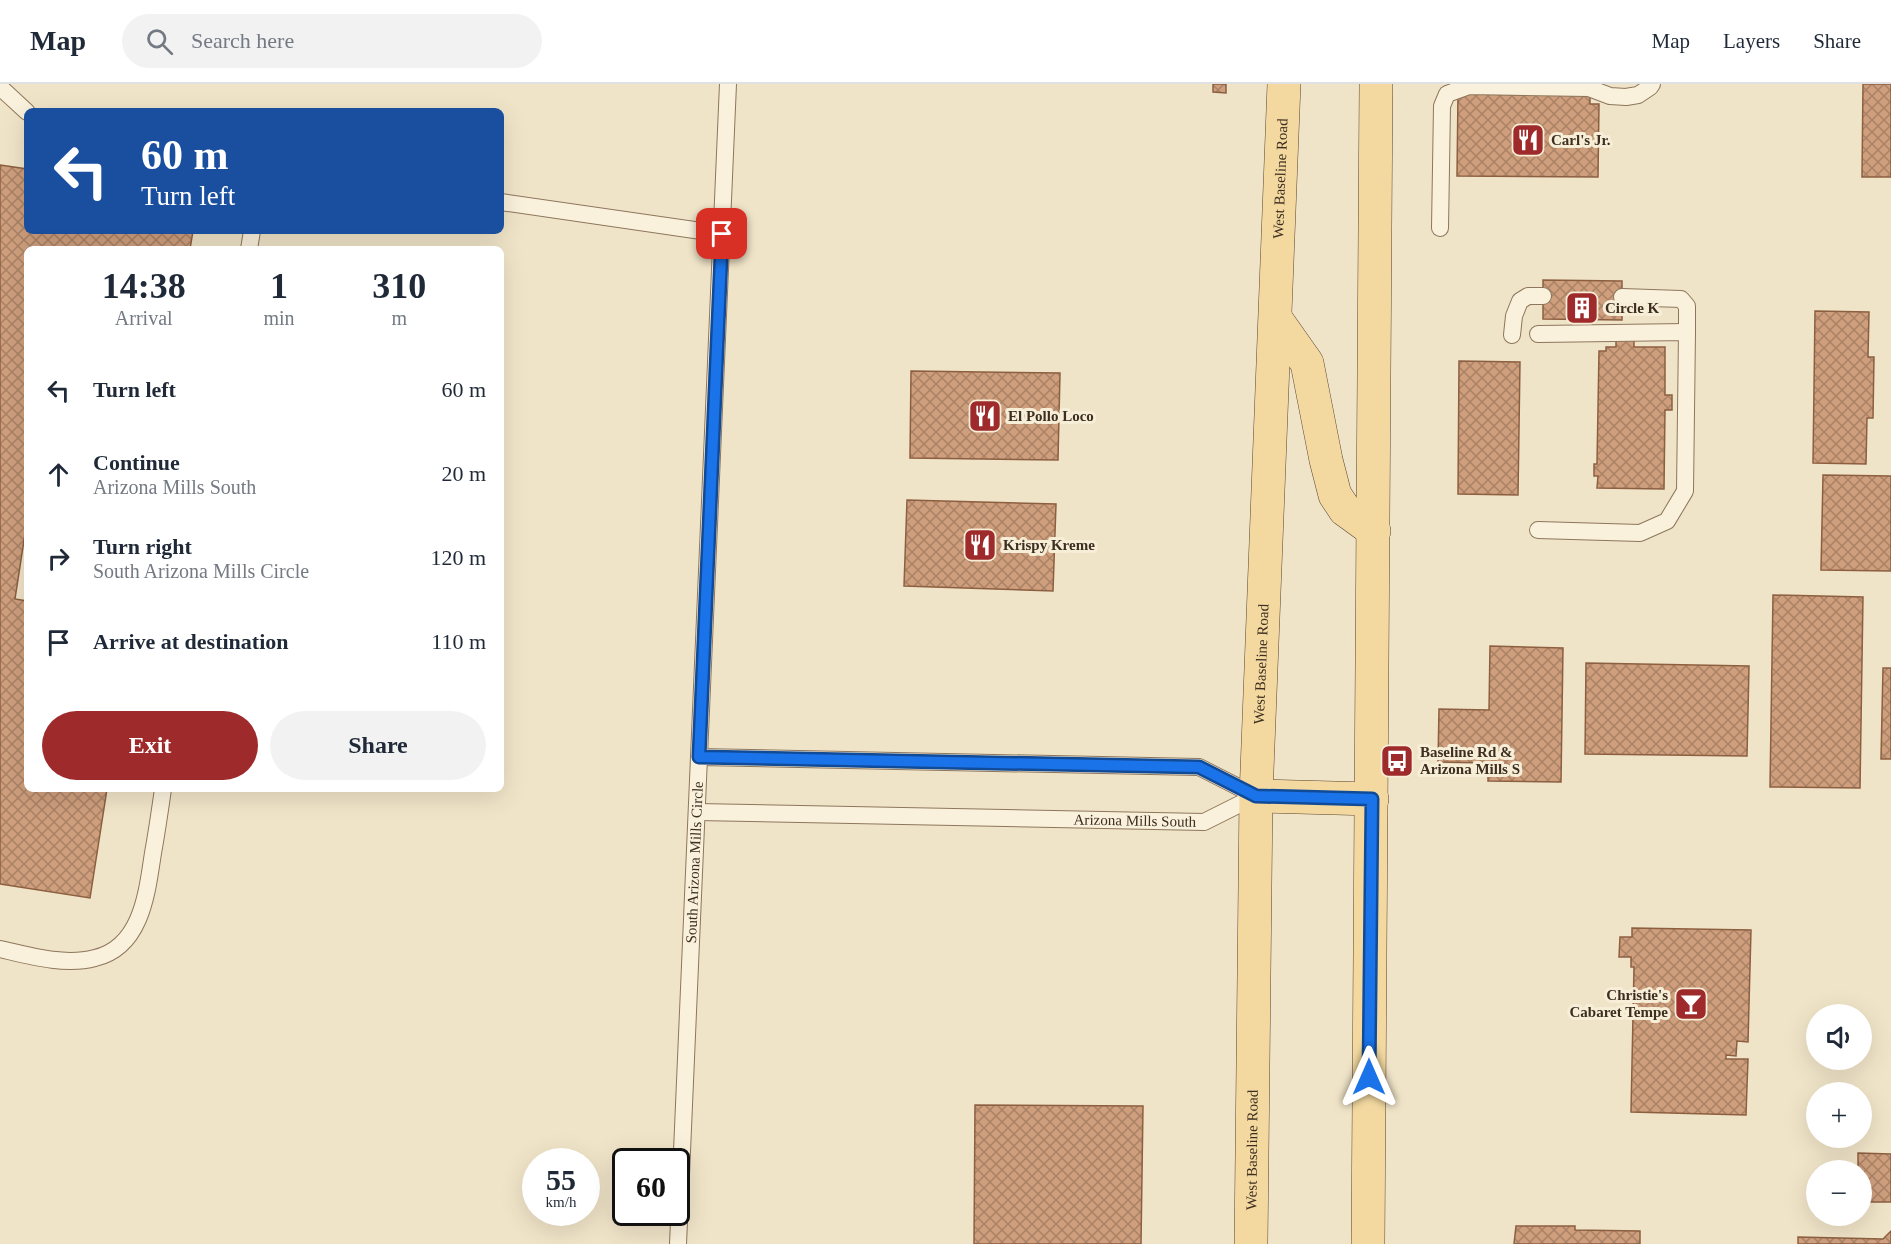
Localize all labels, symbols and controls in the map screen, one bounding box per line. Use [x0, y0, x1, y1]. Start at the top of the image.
search box [122, 14, 542, 68]
text: Map [30, 25, 86, 56]
icon: search [143, 25, 176, 58]
text: Search here [191, 28, 294, 53]
text: Map [1652, 29, 1690, 53]
text: Layers [1723, 29, 1780, 53]
text: Share [1813, 29, 1861, 53]
street label: West Baseline Road [1270, 117, 1291, 239]
restaurant icon: Carl's Jr. [1510, 122, 1546, 158]
icon: left [42, 132, 120, 210]
text: 60 m [141, 132, 229, 178]
place label: Carl's Jr. [1551, 132, 1611, 148]
text: Turn left [141, 181, 235, 211]
pin [696, 208, 747, 259]
icon: arrive [705, 217, 738, 250]
text: 14:38 [102, 266, 186, 306]
text: 1 [270, 266, 288, 306]
text: 310 [372, 266, 426, 306]
building icon: Circle K [1564, 290, 1600, 326]
place label: Circle K [1605, 300, 1660, 316]
text: Arrival [115, 307, 173, 329]
text: min [263, 307, 295, 329]
text: m [392, 307, 407, 329]
icon: left [42, 374, 75, 407]
text: Turn left [93, 377, 176, 402]
text: 60 m [441, 377, 486, 402]
restaurant icon: El Pollo Loco [967, 398, 1003, 434]
place label: El Pollo Loco [1008, 408, 1094, 424]
text: Continue [93, 450, 180, 475]
icon: ahead [42, 458, 75, 491]
text: 20 m [441, 461, 486, 486]
text: Arizona Mills South [93, 476, 256, 498]
restaurant icon: Krispy Kreme [962, 527, 998, 563]
text: Turn right [93, 534, 192, 559]
place label: Krispy Kreme [1003, 537, 1095, 553]
icon: right [42, 542, 75, 575]
text: 120 m [430, 545, 486, 570]
text: South Arizona Mills Circle [93, 560, 309, 582]
street label: West Baseline Road [1251, 603, 1272, 725]
icon: arrive [42, 626, 75, 659]
text: Arrive at destination [93, 629, 289, 654]
text: 110 m [431, 629, 486, 654]
button: Exit [42, 711, 258, 780]
button: Share [270, 711, 486, 780]
bus stop icon: Baseline Rd & Arizona Mills S [1379, 743, 1415, 779]
place label: Baseline Rd & Arizona Mills S [1420, 744, 1520, 777]
street label: South Arizona Mills Circle [683, 781, 706, 944]
street label: Arizona Mills South [1073, 811, 1197, 830]
bar icon: Christie's Cabaret Tempe [1673, 986, 1709, 1022]
place label: Christie's Cabaret Tempe [1570, 987, 1668, 1020]
map controls [1806, 1004, 1872, 1226]
button: sound [1806, 1004, 1872, 1070]
position arrow [1337, 1045, 1401, 1109]
button: + [1806, 1082, 1872, 1148]
street label: West Baseline Road [1243, 1089, 1261, 1210]
speed limit sign: 60 [612, 1148, 690, 1226]
button: − [1806, 1160, 1872, 1226]
text: 55 [546, 1163, 576, 1196]
text: km/h [546, 1194, 576, 1210]

